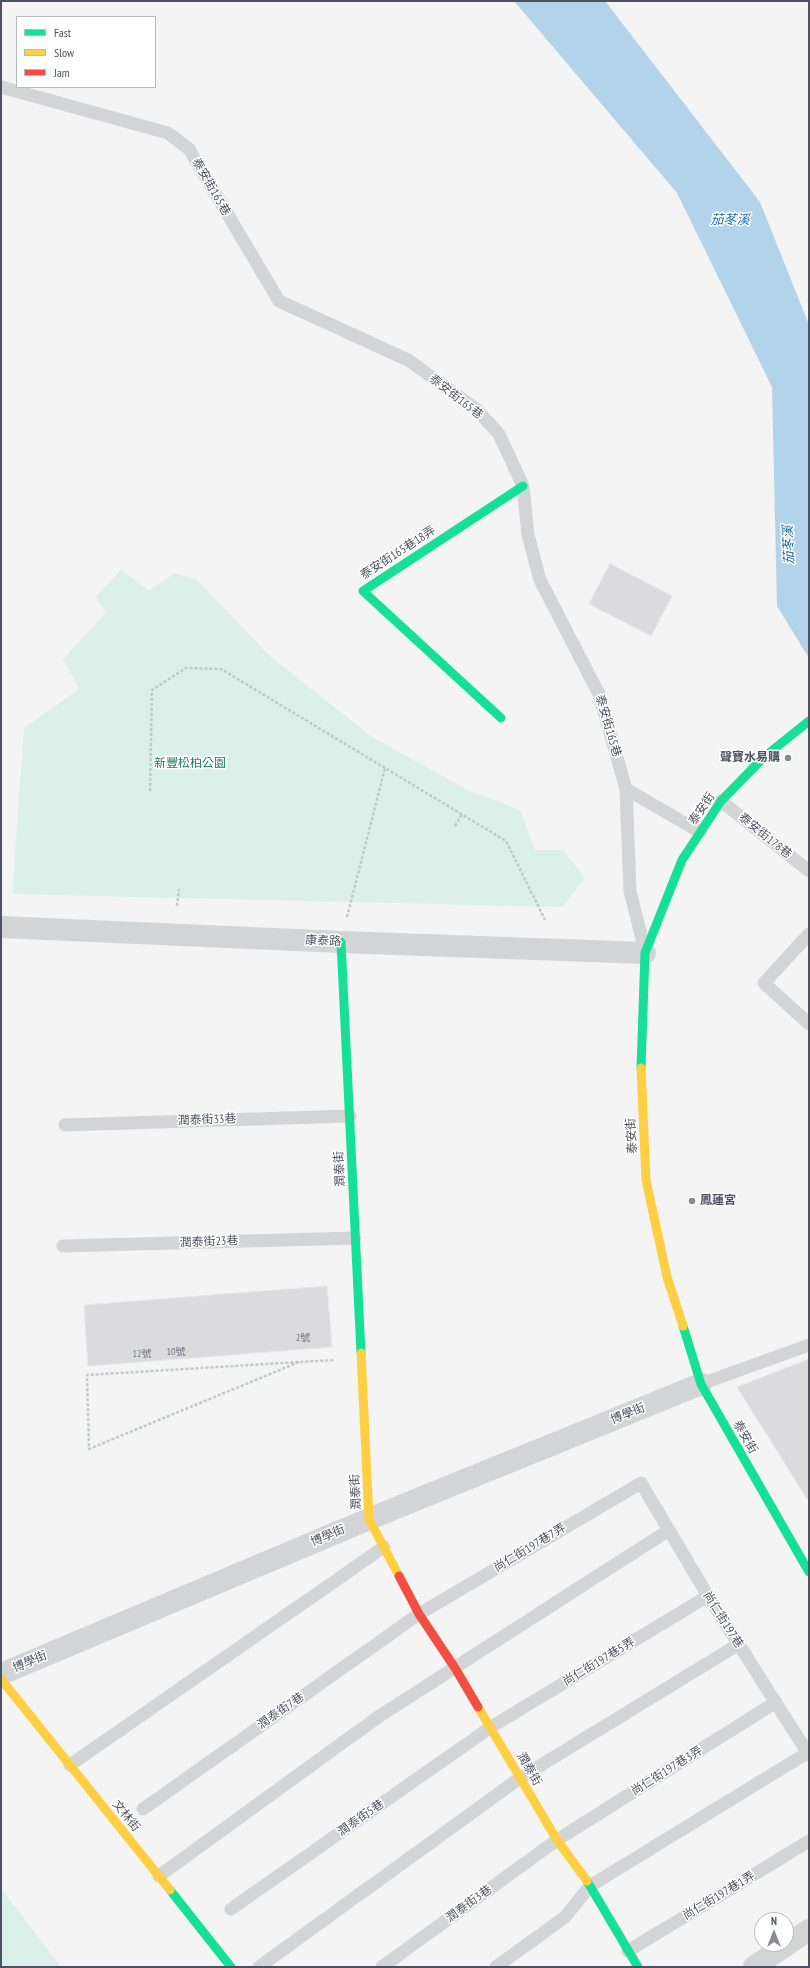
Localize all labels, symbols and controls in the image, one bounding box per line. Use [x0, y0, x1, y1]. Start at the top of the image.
legend [16, 16, 156, 88]
text: Fast [54, 25, 71, 40]
text: Slow [54, 45, 74, 60]
text: Jam [54, 65, 70, 80]
street label: 泰安街165巷 [189, 156, 233, 218]
water label: 茄苳溪 [711, 212, 749, 228]
street label: 泰安街165巷 [426, 372, 486, 422]
street label: 泰安街165巷18弄 [358, 523, 438, 583]
water label: 茄苳溪 [781, 525, 797, 565]
street label: 泰安街165巷 [592, 693, 624, 759]
place label: 聲寶水易購 [720, 751, 780, 765]
marker: 聲寶水易購 [783, 753, 793, 763]
park label: 新豐松柏公園 [154, 757, 226, 771]
street label: 泰安街 [686, 790, 718, 828]
street label: 泰安街178巷 [736, 810, 794, 862]
street label: 康泰路 [305, 933, 341, 949]
street label: 潤泰街33巷 [177, 1112, 237, 1128]
street label: 泰安街 [624, 1118, 640, 1154]
street label: 潤泰街 [332, 1151, 348, 1187]
place label: 鳳蓮宮 [700, 1194, 736, 1208]
marker: 鳳蓮宮 [687, 1196, 697, 1206]
street label: 潤泰街23巷 [179, 1234, 239, 1250]
house number: 2號 [296, 1332, 310, 1344]
house number: 10號 [167, 1346, 185, 1358]
house number: 12號 [133, 1348, 151, 1360]
street label: 博學街 [609, 1401, 647, 1427]
street label: 泰安街 [730, 1418, 760, 1456]
street label: 潤泰街 [348, 1474, 364, 1510]
street label: 尚仁街197巷7弄 [491, 1521, 569, 1575]
street label: 博學街 [309, 1522, 347, 1550]
street label: 尚仁街197巷 [700, 1589, 746, 1651]
street label: 尚仁街197巷5弄 [560, 1635, 638, 1689]
street label: 博學街 [11, 1648, 49, 1676]
street label: 潤泰街7巷 [255, 1690, 307, 1732]
street label: 尚仁街197巷3弄 [629, 1743, 705, 1799]
street label: 潤泰街 [514, 1750, 544, 1788]
street label: 文林街 [109, 1797, 143, 1835]
street label: 潤泰街5巷 [335, 1797, 387, 1839]
street label: 尚仁街197巷1弄 [680, 1869, 758, 1923]
street label: 潤泰街3巷 [443, 1882, 495, 1926]
north arrow [754, 1912, 794, 1952]
text: N [771, 1914, 777, 1928]

